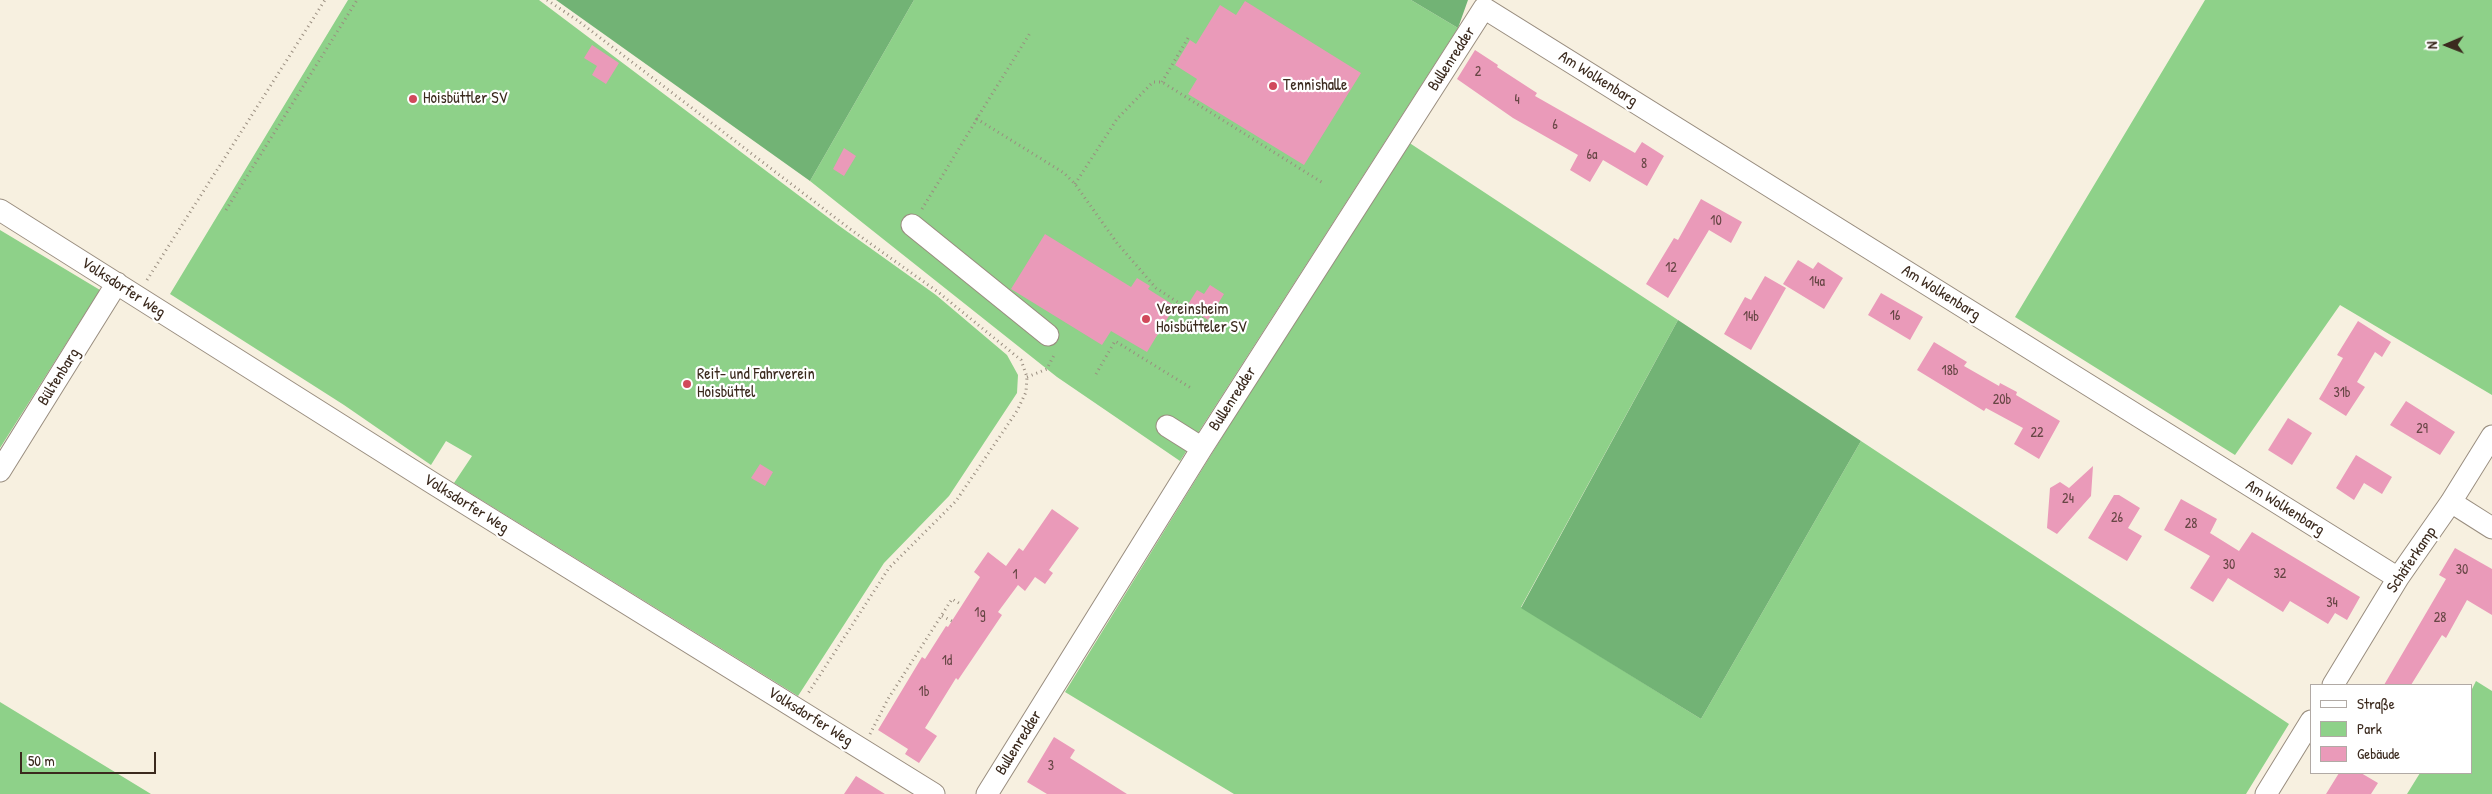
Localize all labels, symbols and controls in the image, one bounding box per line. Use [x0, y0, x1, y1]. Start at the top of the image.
north arrow [2422, 20, 2472, 70]
street label: Bullenredder [1424, 23, 1480, 95]
text: N [2422, 41, 2441, 49]
street label: Am Wolkenbarg [1555, 47, 1641, 111]
house number: 2 [1475, 64, 1481, 80]
place label: Tennishalle [1283, 76, 1347, 96]
marker: Tennishalle [1267, 80, 1279, 92]
place label: Hoisbüttler SV [423, 89, 507, 109]
house number: 4 [1514, 92, 1520, 108]
marker: Hoisbüttler SV [407, 93, 419, 105]
house number: 6 [1552, 117, 1558, 133]
house number: 6a [1586, 147, 1598, 163]
house number: 8 [1641, 156, 1647, 172]
house number: 10 [1710, 213, 1722, 229]
street label: Volksdorfer Weg [77, 254, 169, 322]
house number: 12 [1665, 260, 1677, 276]
street label: Am Wolkenbarg [1898, 261, 1984, 325]
house number: 14a [1809, 274, 1825, 290]
place label: Vereinsheim Hoisbütteler SV [1156, 300, 1247, 338]
house number: 16 [1890, 308, 1900, 324]
house number: 14b [1743, 309, 1759, 325]
marker: Vereinsheim Hoisbütteler SV [1140, 313, 1152, 325]
street label: Bültenbarg [34, 345, 84, 409]
street label: Bullenredder [1205, 363, 1261, 435]
house number: 18b [1942, 363, 1958, 379]
place label: Reit- und Fahrverein Hoisbüttel [697, 365, 815, 403]
marker: Reit- und Fahrverein Hoisbüttel [681, 378, 693, 390]
house number: 31b [2333, 385, 2351, 401]
house number: 20b [1993, 392, 2011, 408]
house number: 29 [2416, 421, 2428, 437]
house number: 22 [2030, 425, 2044, 441]
street label: Volksdorfer Weg [420, 470, 512, 538]
street label: Am Wolkenbarg [2242, 476, 2328, 540]
house number: 24 [2062, 491, 2074, 507]
house number: 26 [2111, 510, 2123, 526]
house number: 28 [2185, 516, 2197, 532]
street label: Schäferkamp [2383, 523, 2441, 597]
house number: 30 [2223, 557, 2235, 573]
house number: 30 [2456, 562, 2468, 578]
house number: 32 [2274, 566, 2286, 582]
house number: 1 [1012, 567, 1018, 583]
house number: 34 [2326, 595, 2338, 611]
house number: 1g [974, 605, 986, 621]
house number: 28 [2434, 610, 2446, 626]
house number: 1d [942, 653, 952, 669]
street label: Volksdorfer Weg [764, 683, 856, 751]
house number: 1b [919, 684, 929, 700]
legend [2310, 684, 2472, 774]
text: Straße [2357, 693, 2395, 714]
street label: Bullenredder [992, 707, 1046, 779]
text: Park [2357, 718, 2382, 739]
scale bar [22, 742, 159, 774]
text: Gebäude [2357, 743, 2400, 764]
text: 50 m [28, 750, 55, 771]
house number: 3 [1048, 758, 1054, 774]

